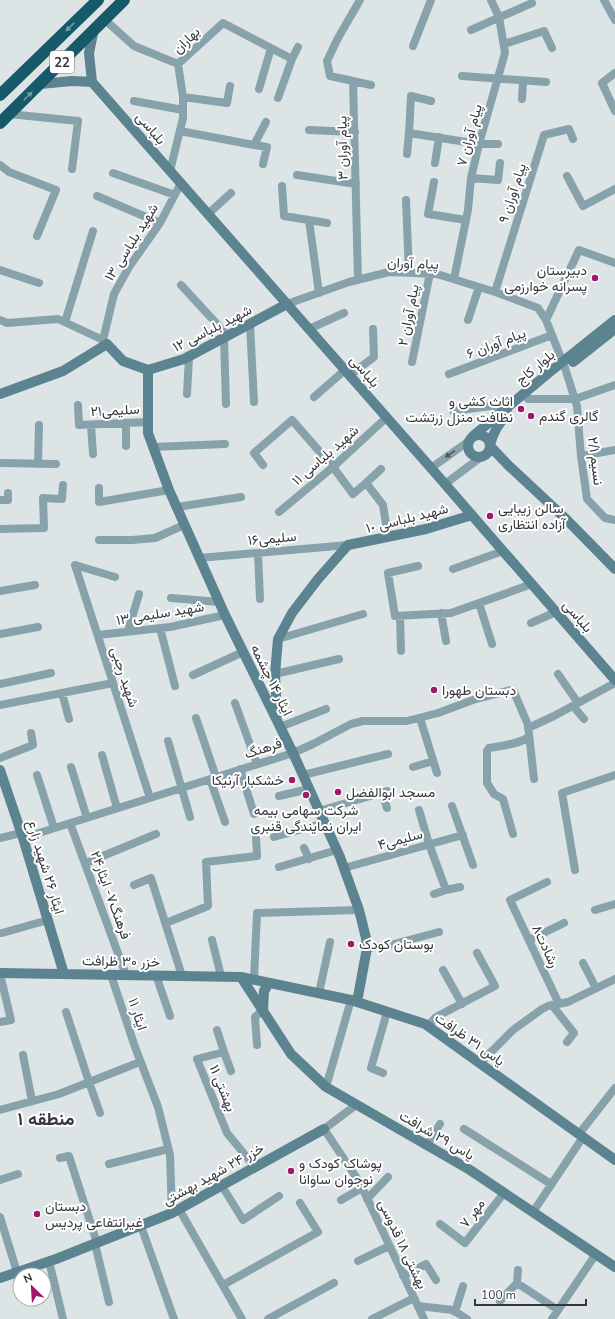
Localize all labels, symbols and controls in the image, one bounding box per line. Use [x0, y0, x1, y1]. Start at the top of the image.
one-way arrow [65, 22, 75, 32]
street label: بهاران [168, 23, 204, 58]
road number: 22 [50, 51, 74, 73]
one-way arrow [23, 91, 33, 101]
street label: پیام آوران ۷ [452, 102, 487, 168]
street label: بلباسی [131, 108, 170, 149]
street label: پیام آوران ۳ [332, 115, 353, 180]
street label: پیام آوران ۹ [494, 161, 531, 226]
street label: شهید بلباسی ١٣ [100, 200, 163, 285]
street label: پیام آوران [387, 253, 439, 274]
place label: دبیرستان پسرانه خوارزمی [504, 261, 587, 296]
marker: دبیرستان پسرانه خوارزمی [590, 273, 600, 283]
street label: پیام آوران ۲ [393, 282, 424, 348]
street label: شهید بلباسی ١٢ [169, 300, 255, 357]
street label: پیام آوران ۶ [464, 323, 529, 363]
street label: بلوار کاج [512, 345, 560, 390]
street label: بلباسی [345, 351, 384, 392]
place label: اثاث کشی و نظافت منزل زرتشت [406, 392, 513, 427]
street label: سلیمی۲۱ [90, 400, 140, 421]
marker: اثاث کشی و نظافت منزل زرتشت [516, 404, 526, 414]
place label: گالری گندم [539, 407, 599, 426]
marker: گالری گندم [526, 411, 536, 421]
street label: شهید بلباسی ١١ [288, 421, 363, 490]
street label: نسیم ۲/۱ [583, 436, 608, 486]
one-way arrow [445, 450, 455, 458]
street label: شهید بلباسی ١٠ [364, 499, 450, 538]
place label: سالن زیبایی آزاده انتظاری [498, 499, 567, 534]
marker: سالن زیبایی آزاده انتظاری [485, 511, 495, 521]
street label: سلیمی۱۶ [247, 527, 297, 550]
street label: بلباسی [558, 596, 597, 637]
street label: شهید سلیمی ۱۳ [115, 597, 205, 630]
street label: ایثار ۱۴ چشمه [246, 641, 297, 719]
street label: شهید رجبی [106, 645, 143, 710]
place label: دبستان طهورا [442, 681, 516, 700]
marker: دبستان طهورا [429, 685, 439, 695]
street label: فرهنگ [242, 734, 284, 763]
place label: خشکبار آرنیکا [212, 771, 284, 790]
marker: خشکبار آرنیکا [287, 775, 297, 785]
place label: مسجد ابوالفضل [346, 783, 435, 802]
marker: مسجد ابوالفضل [333, 787, 343, 797]
marker: شرکت سهامی بیمه ایران نمایندگی قنبری [301, 790, 311, 800]
place label: شرکت سهامی بیمه ایران نمایندگی قنبری [250, 801, 362, 836]
street label: ایثار ۲۶ شهید زارع [21, 818, 69, 917]
street label: سلیمی۴ [376, 824, 425, 855]
street label: فرهنگ۷- ایثار۲۴ [86, 848, 135, 942]
street label: رشادت۸ [527, 922, 564, 971]
place label: بوستان کودک [359, 935, 434, 954]
marker: بوستان کودک [346, 939, 356, 949]
street label: خزر ۳۰ ظرافت [82, 951, 160, 972]
street label: ایثار ۱۱ [123, 995, 152, 1033]
street label: یاس ۳۱ ظرافت [431, 1008, 508, 1070]
street label: بهشتی ۱۱ [205, 1062, 240, 1114]
street label: یاس ۲۹ شرافت [396, 1106, 478, 1165]
district label: منطقه ۱ [18, 1107, 75, 1131]
street label: خزر ۲۴ شهید بهشتی [159, 1139, 267, 1210]
place label: پوشاک کودک و نوجوان ساوانا [299, 1154, 382, 1189]
marker: پوشاک کودک و نوجوان ساوانا [286, 1166, 296, 1176]
street label: مهر ۷ [455, 1195, 490, 1232]
street label: بهشتی ۱۸ قدوسی [373, 1196, 432, 1292]
place label: دبستان غیرانتفاعی پردیس [45, 1197, 143, 1232]
marker: دبستان غیرانتفاعی پردیس [32, 1209, 42, 1219]
north arrow [12, 1267, 52, 1307]
text: N [21, 1270, 35, 1287]
scale bar [475, 1281, 586, 1307]
text: 100 m [481, 1287, 516, 1303]

